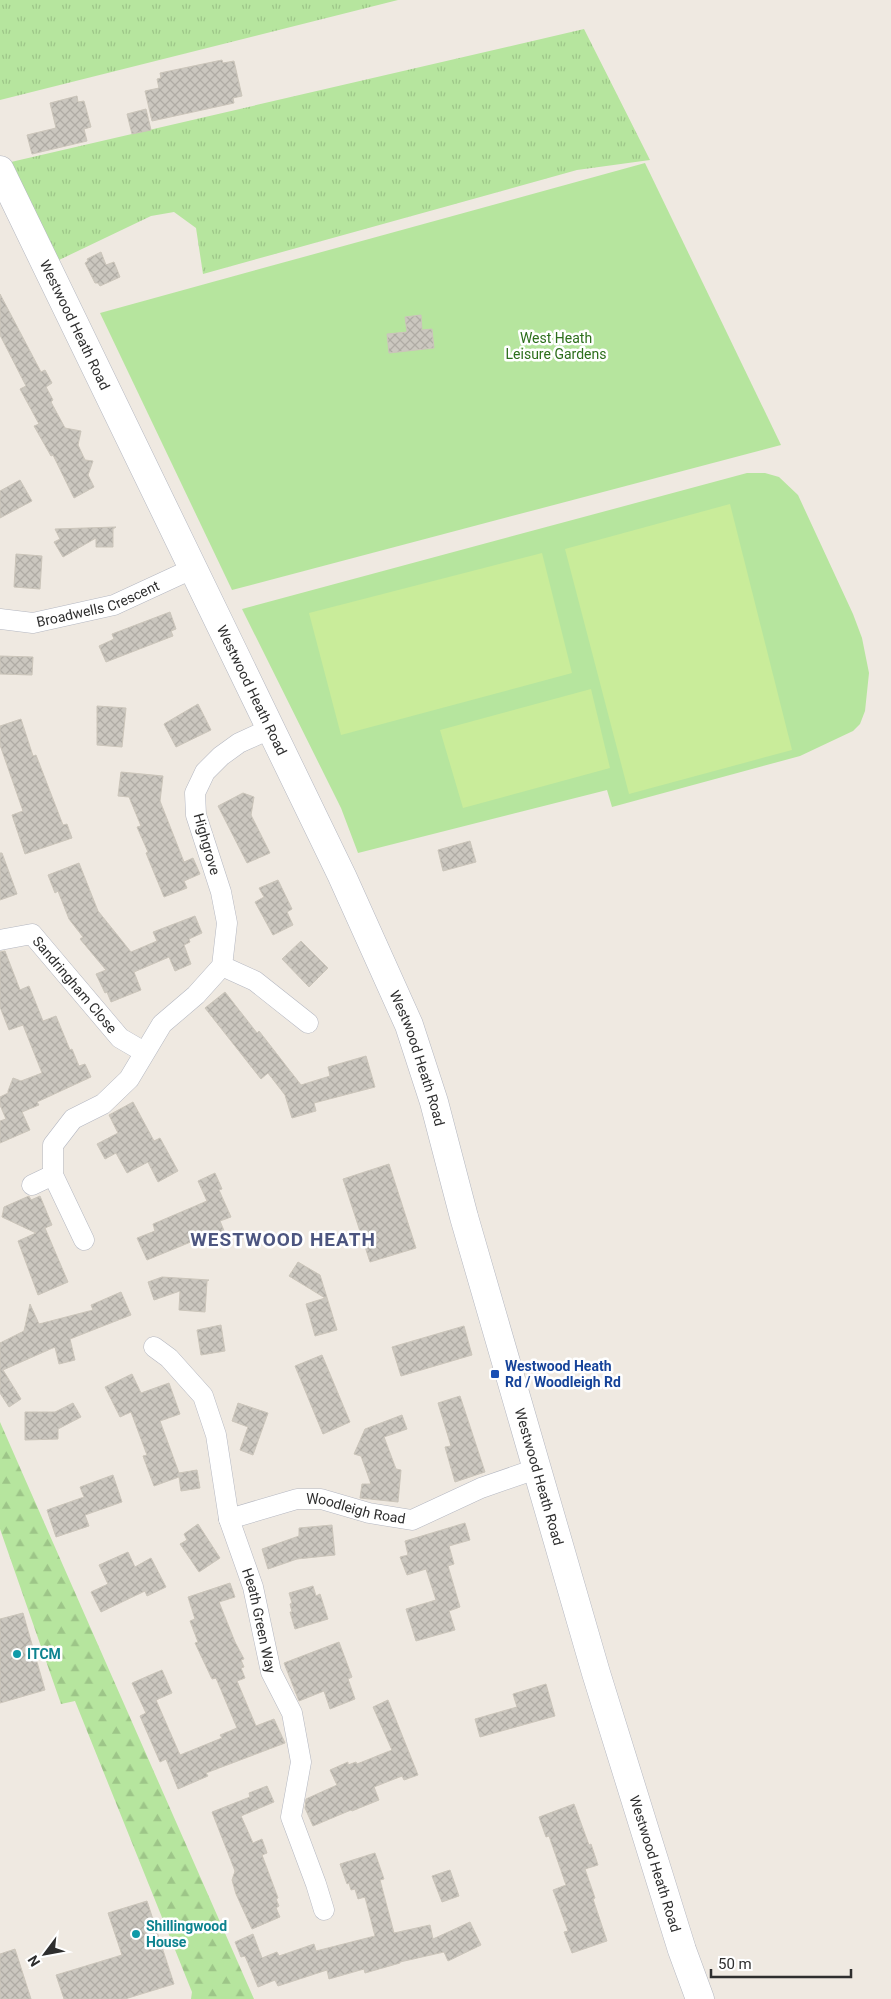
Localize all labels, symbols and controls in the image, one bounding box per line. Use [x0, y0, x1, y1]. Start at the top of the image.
street label: Westwood Heath Road [37, 257, 113, 392]
park label: West Heath Leisure Gardens [506, 330, 606, 362]
street label: Broadwells Crescent [35, 577, 162, 630]
street label: Westwood Heath Road [214, 623, 290, 758]
street label: Highgrove [191, 811, 223, 877]
street label: Sandringham Close [30, 933, 120, 1036]
street label: Westwood Heath Road [387, 988, 448, 1128]
district label: WESTWOOD HEATH [190, 1228, 376, 1251]
place label: Westwood Heath Rd / Woodleigh Rd [505, 1358, 621, 1390]
marker: Westwood Heath Rd / Woodleigh Rd [489, 1368, 501, 1380]
street label: Westwood Heath Road [512, 1406, 567, 1547]
street label: Woodleigh Road [306, 1491, 407, 1527]
street label: Heath Green Way [239, 1566, 279, 1675]
place label: ITCM [27, 1646, 61, 1662]
marker: ITCM [11, 1648, 23, 1660]
street label: Westwood Heath Road [626, 1793, 684, 1934]
place label: Shillingwood House [146, 1918, 227, 1950]
marker: Shillingwood House [130, 1928, 142, 1940]
north arrow [20, 1929, 70, 1979]
scale bar [711, 1946, 851, 1978]
text: N [25, 1952, 43, 1969]
text: 50 m [718, 1955, 752, 1973]

